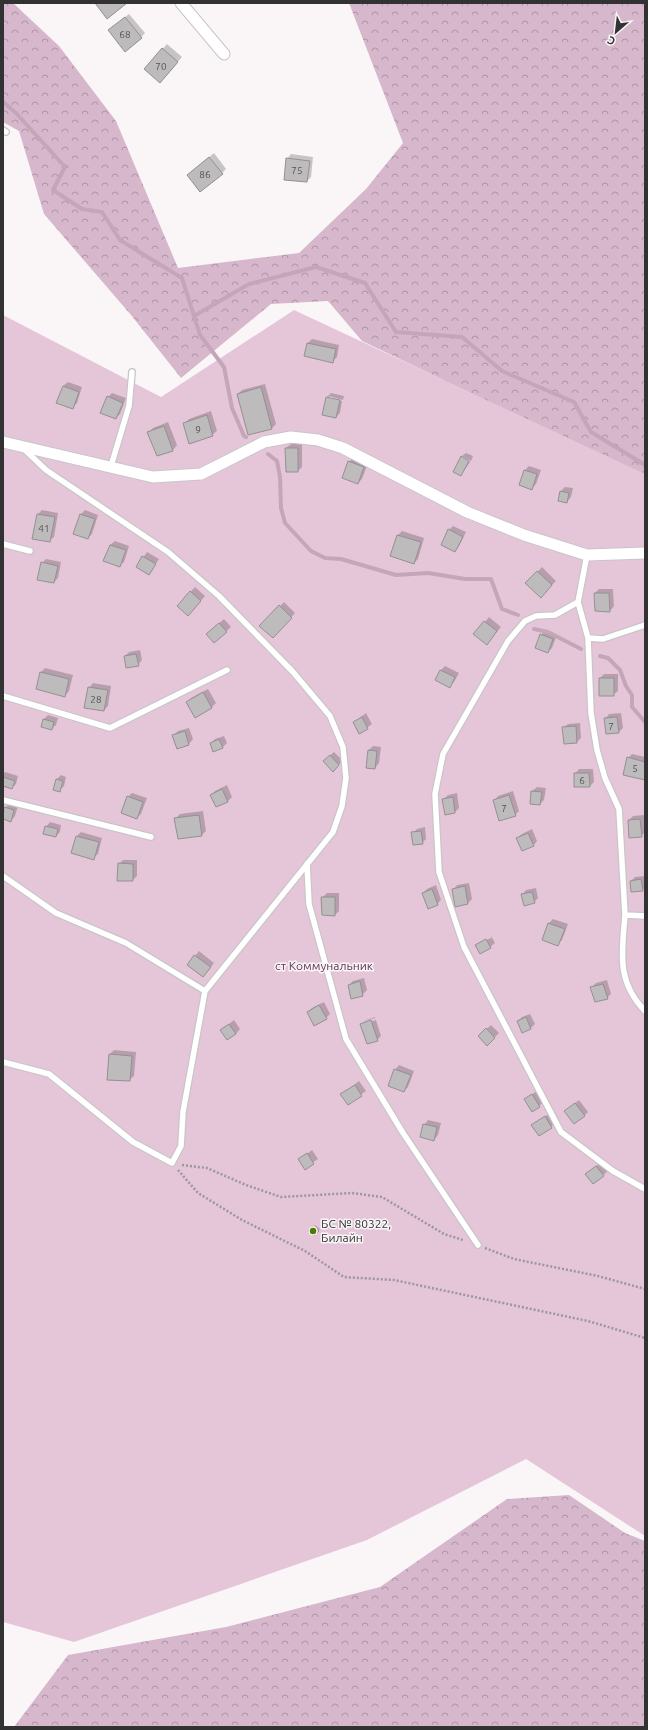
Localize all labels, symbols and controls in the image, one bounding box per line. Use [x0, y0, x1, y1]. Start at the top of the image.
north arrow [596, 12, 636, 52]
house number: 68 [119, 29, 131, 40]
text: С [605, 34, 617, 48]
house number: 70 [155, 61, 167, 72]
house number: 75 [291, 165, 303, 176]
house number: 86 [199, 169, 211, 180]
house number: 9 [195, 424, 201, 435]
house number: 41 [38, 523, 50, 534]
house number: 28 [90, 694, 102, 705]
house number: 7 [608, 721, 614, 732]
house number: 5 [632, 763, 638, 774]
house number: 6 [579, 775, 585, 786]
house number: 7 [501, 803, 507, 814]
park label: ст Коммунальник [275, 959, 373, 972]
place label: БС № 80322, Билайн [321, 1217, 391, 1244]
marker: БС № 80322, Билайн [308, 1226, 318, 1236]

